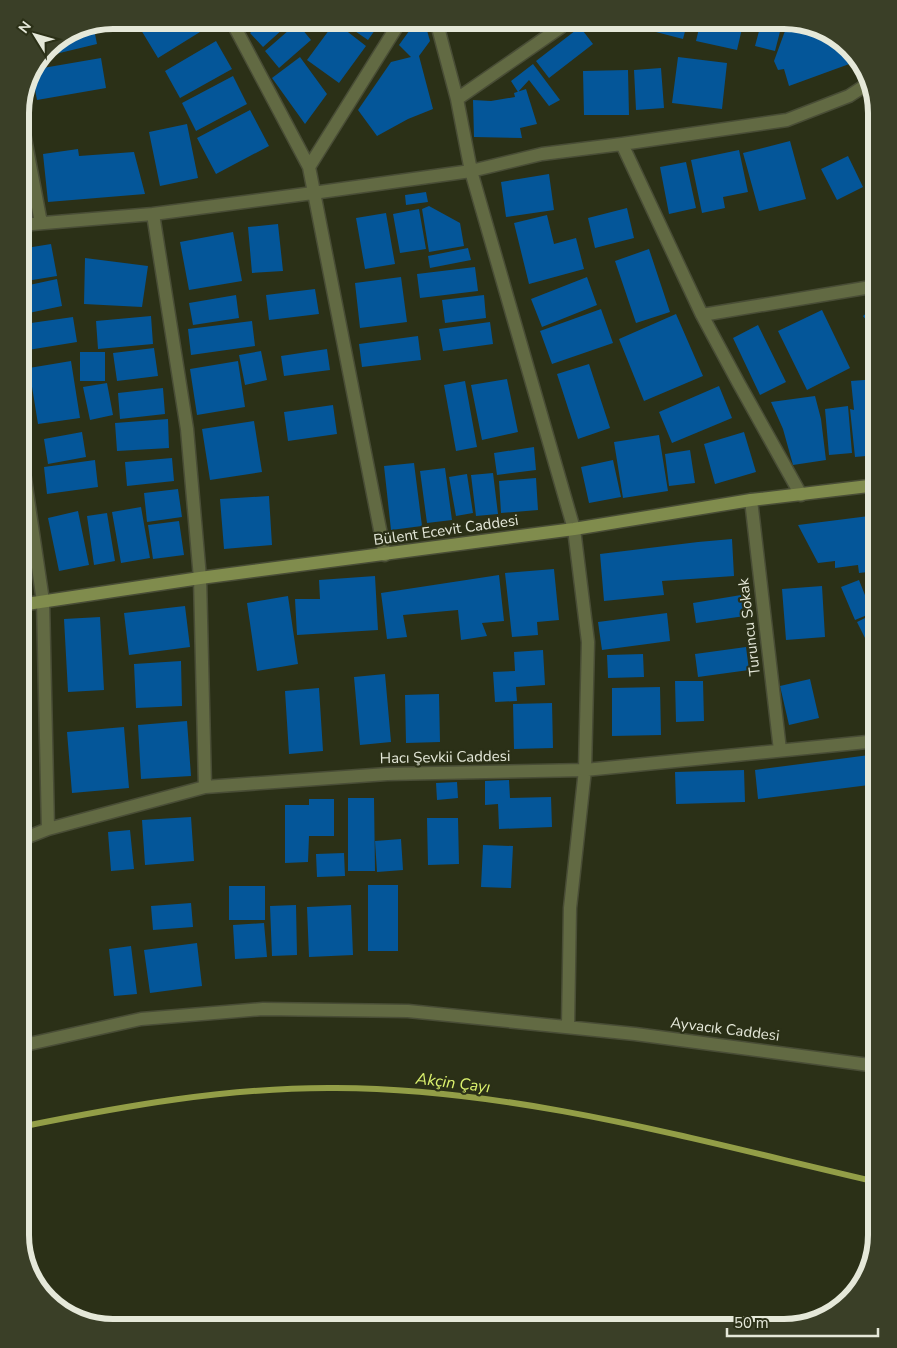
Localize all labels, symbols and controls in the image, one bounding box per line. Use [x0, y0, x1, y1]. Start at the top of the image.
north arrow [10, 10, 60, 60]
text: N [14, 18, 36, 37]
street label: Bülent Ecevit Caddesi [372, 510, 520, 550]
street label: Turuncu Sokak [733, 576, 765, 677]
street label: Hacı Şevkii Caddesi [379, 746, 511, 768]
street label: Ayvacık Caddesi [669, 1012, 781, 1046]
water label: Akçin Çayı [414, 1067, 492, 1099]
scale bar [727, 1306, 878, 1338]
text: 50 m [734, 1313, 769, 1333]

